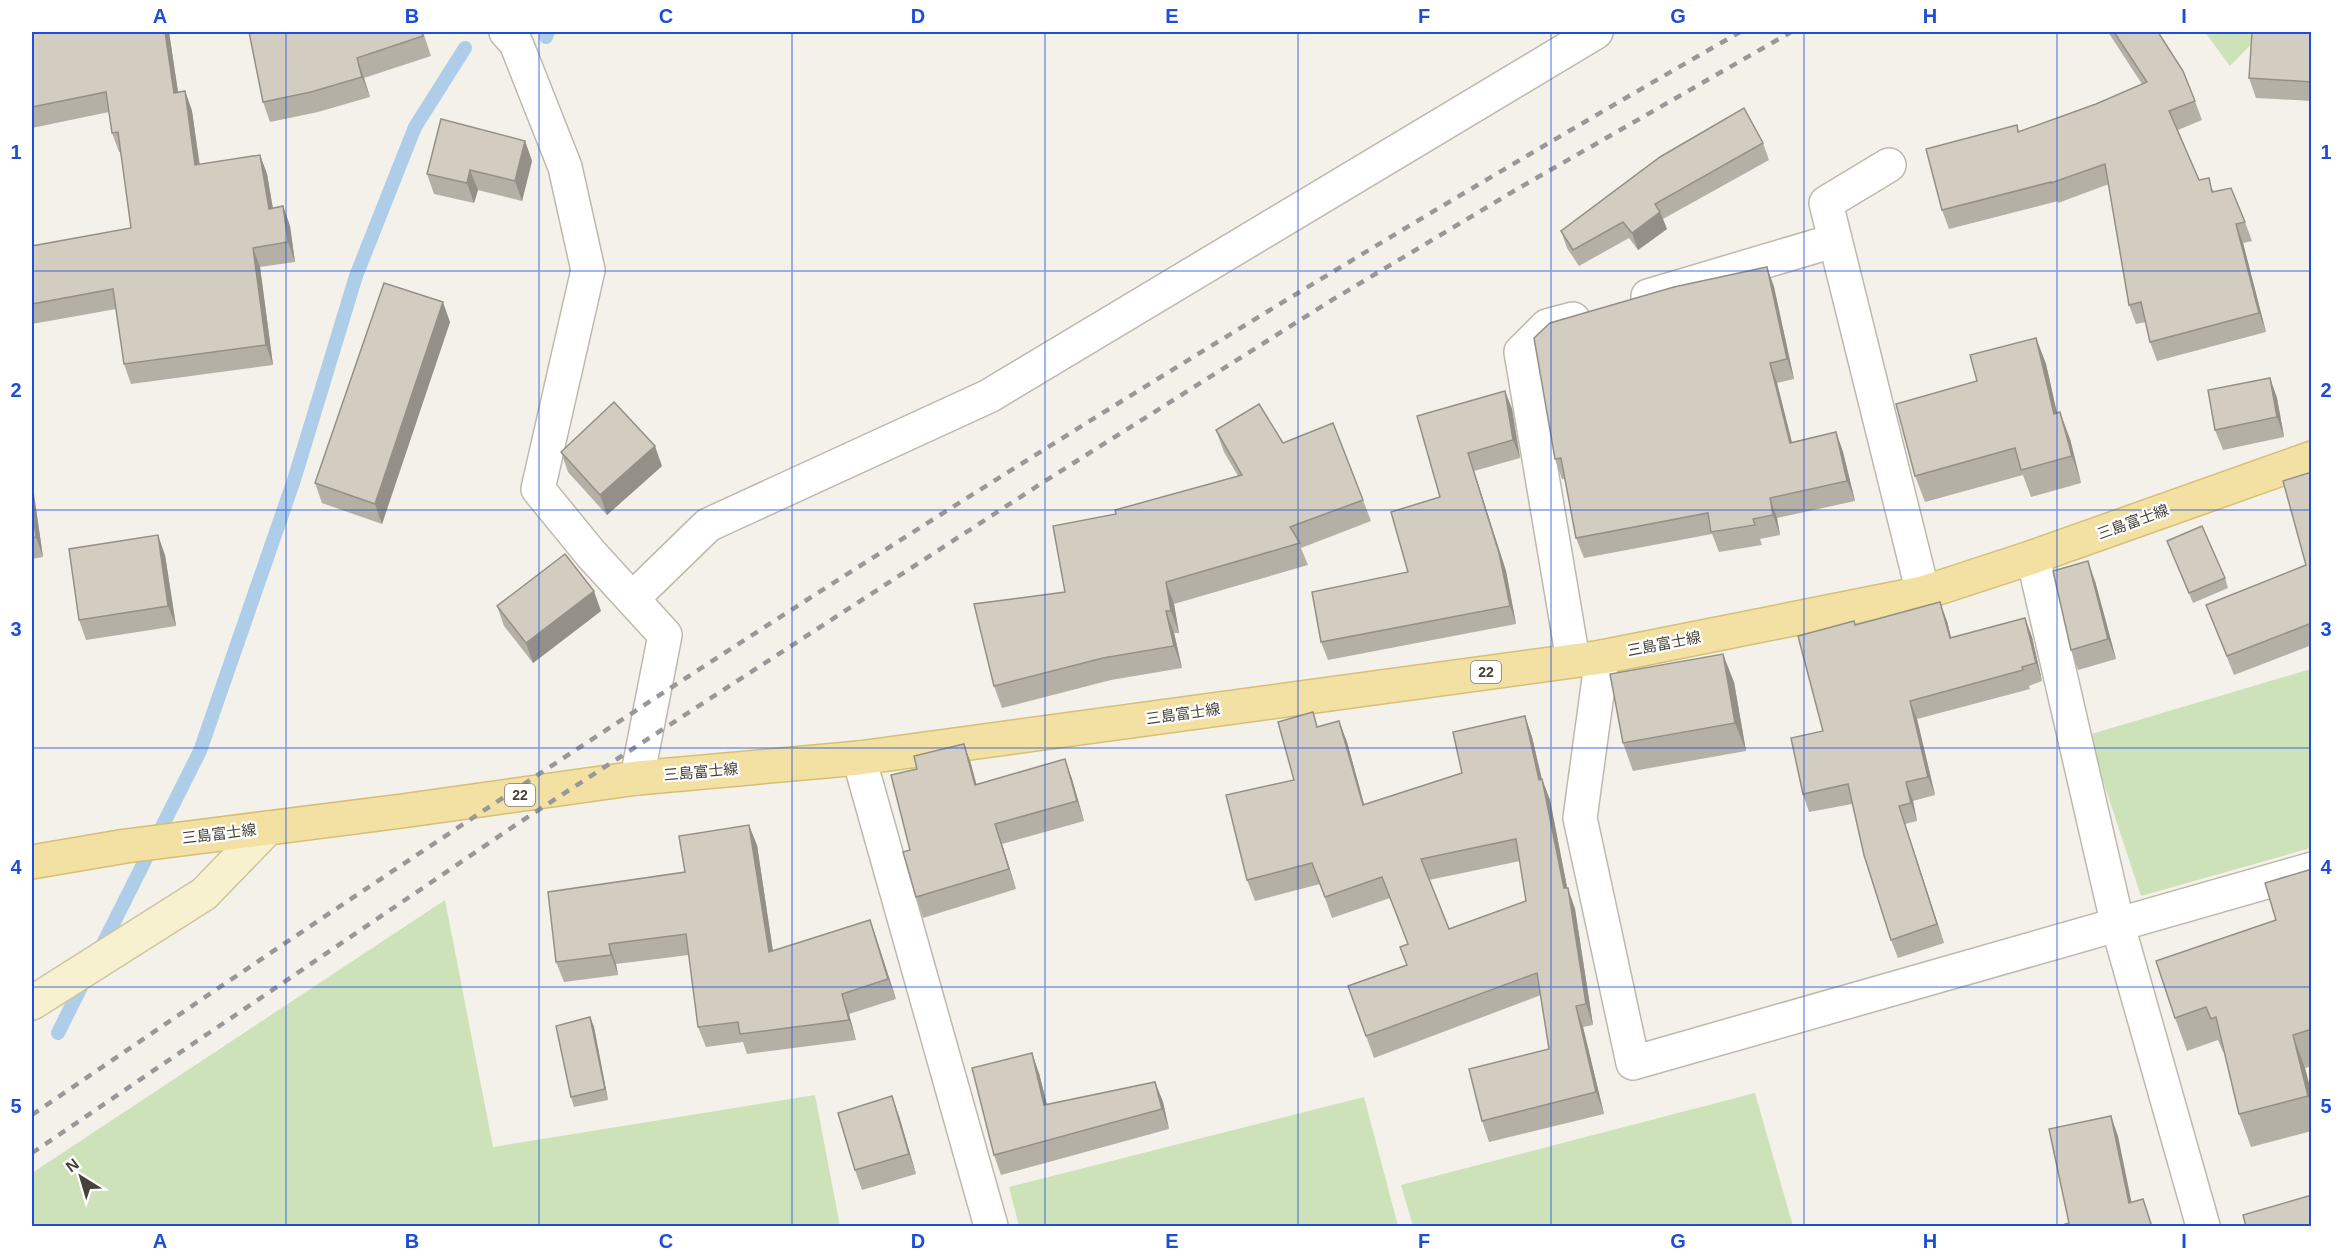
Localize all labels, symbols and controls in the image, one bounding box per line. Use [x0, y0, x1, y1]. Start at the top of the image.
text: A [153, 5, 167, 27]
text: B [405, 5, 419, 27]
text: C [659, 5, 673, 27]
text: D [911, 5, 925, 27]
text: E [1165, 5, 1179, 27]
text: F [1418, 5, 1430, 27]
text: G [1670, 5, 1686, 27]
text: H [1923, 5, 1937, 27]
text: I [2181, 5, 2187, 27]
text: 1 [10, 141, 22, 163]
text: 1 [2320, 141, 2332, 163]
text: 2 [10, 379, 22, 401]
text: 2 [2320, 379, 2332, 401]
street label: 三島富士線 [2095, 501, 2171, 542]
text: 3 [10, 618, 22, 640]
text: 3 [2320, 618, 2332, 640]
street label: 三島富士線 [1625, 628, 1702, 659]
road number: 22 [1471, 661, 1501, 683]
street label: 三島富士線 [1145, 700, 1221, 727]
street label: 三島富士線 [663, 760, 739, 783]
road number: 22 [505, 784, 535, 806]
street label: 三島富士線 [181, 820, 257, 847]
text: 4 [10, 856, 22, 878]
text: 4 [2320, 856, 2332, 878]
text: 5 [10, 1095, 22, 1117]
text: 5 [2320, 1095, 2332, 1117]
north arrow [51, 1147, 111, 1207]
text: N [63, 1155, 82, 1176]
text: A [153, 1230, 167, 1252]
text: B [405, 1230, 419, 1252]
text: C [659, 1230, 673, 1252]
text: D [911, 1230, 925, 1252]
text: E [1165, 1230, 1179, 1252]
text: F [1418, 1230, 1430, 1252]
text: G [1670, 1230, 1686, 1252]
text: H [1923, 1230, 1937, 1252]
text: I [2181, 1230, 2187, 1252]

